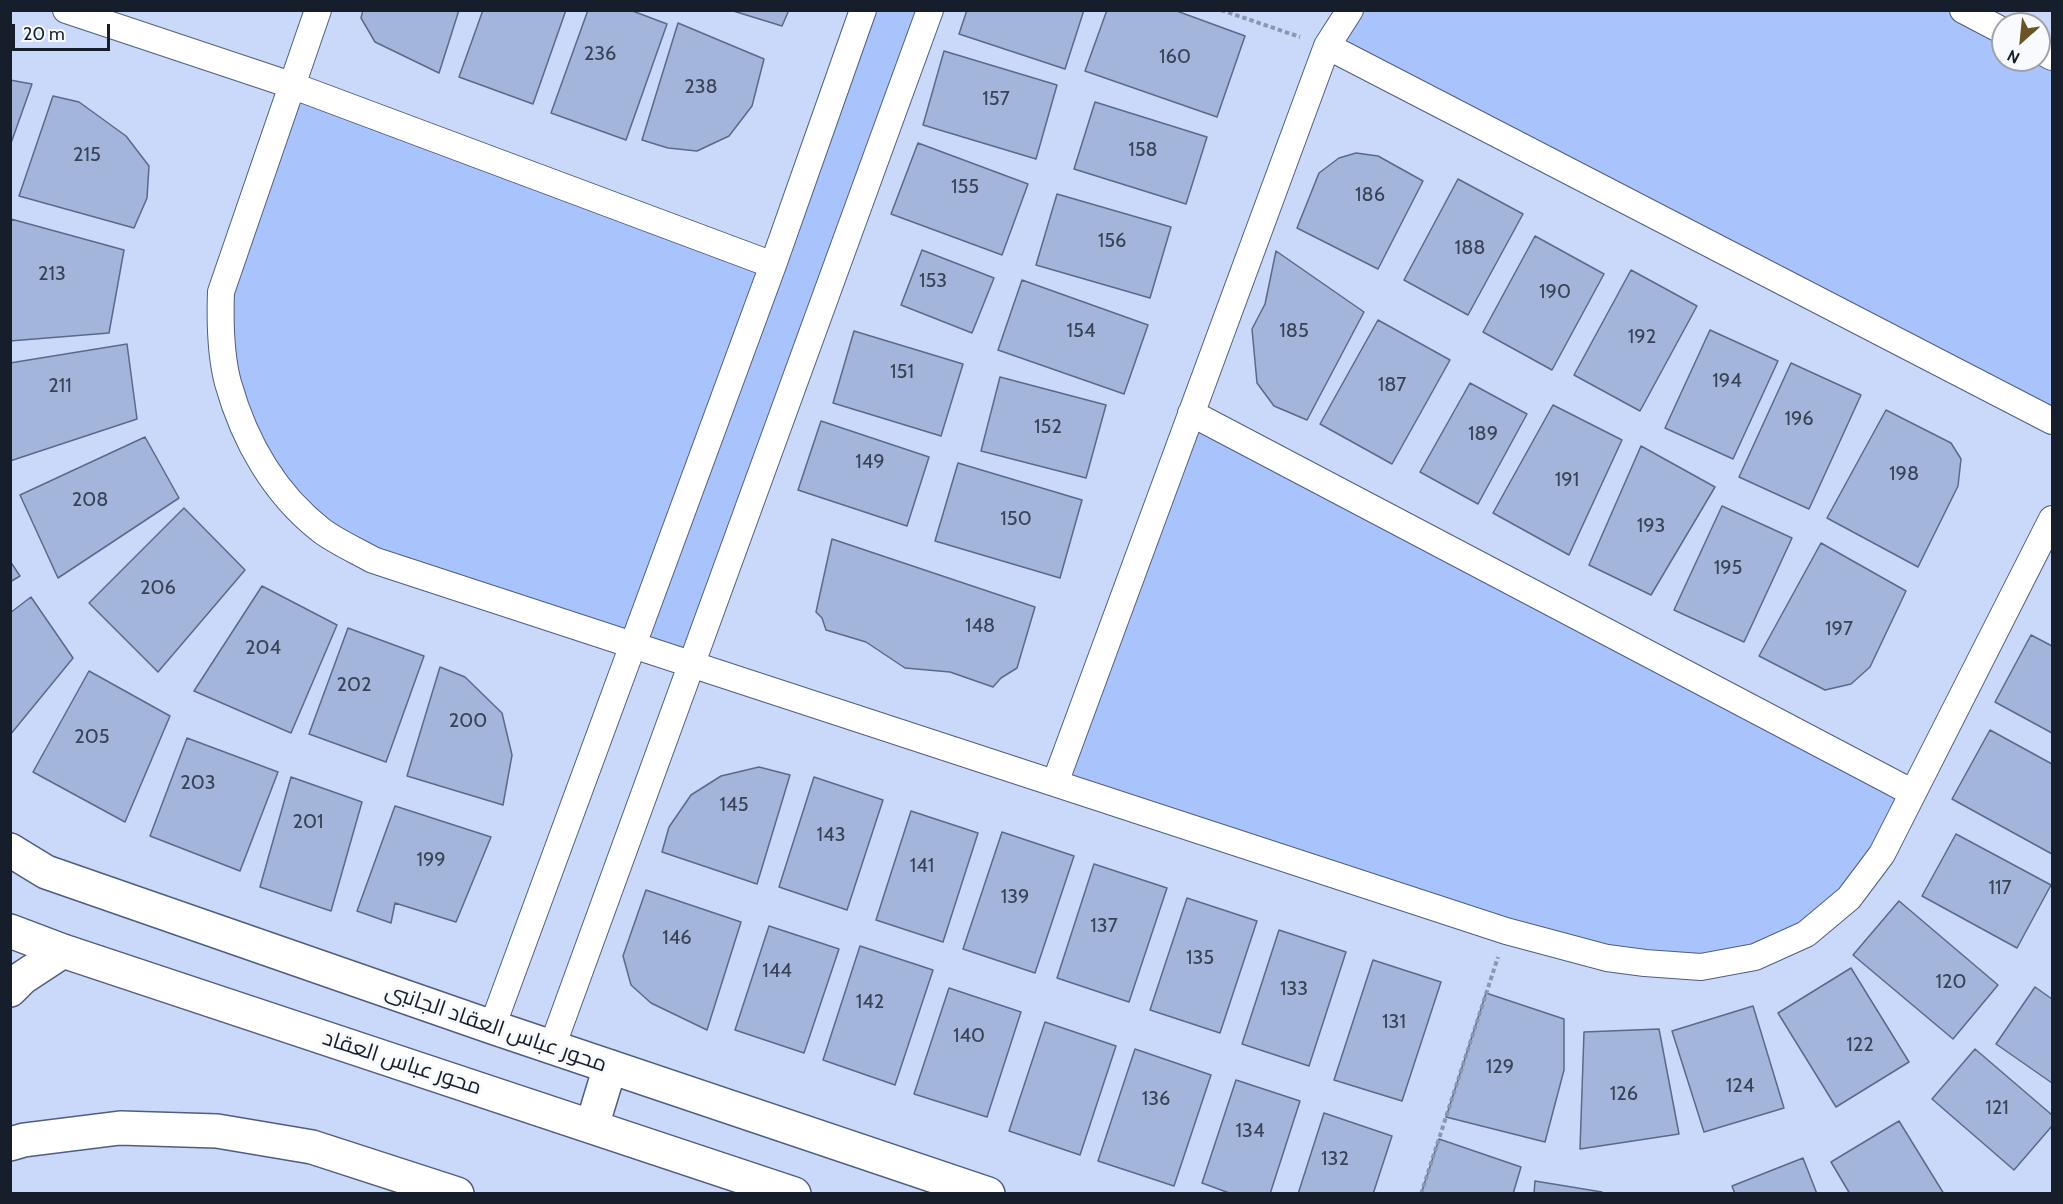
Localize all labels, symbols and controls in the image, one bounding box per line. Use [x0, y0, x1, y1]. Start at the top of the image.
scale bar [15, 12, 112, 50]
north arrow [1991, 12, 2051, 72]
text: 20 m [23, 23, 65, 45]
house number: 236 [584, 42, 616, 66]
house number: 160 [1159, 45, 1191, 69]
text: N [2004, 46, 2023, 68]
house number: 238 [684, 75, 718, 99]
house number: 157 [982, 87, 1010, 111]
house number: 158 [1128, 138, 1158, 162]
house number: 215 [73, 143, 101, 167]
house number: 155 [951, 175, 979, 199]
house number: 186 [1355, 183, 1385, 207]
house number: 156 [1098, 229, 1126, 253]
house number: 188 [1455, 236, 1485, 260]
house number: 213 [38, 262, 66, 286]
house number: 153 [919, 269, 947, 293]
house number: 190 [1539, 280, 1571, 304]
house number: 154 [1067, 319, 1095, 343]
house number: 185 [1279, 319, 1309, 343]
house number: 192 [1628, 325, 1656, 349]
house number: 151 [890, 360, 914, 384]
house number: 194 [1712, 369, 1742, 393]
house number: 187 [1378, 373, 1406, 397]
house number: 211 [48, 374, 72, 398]
house number: 196 [1784, 407, 1814, 431]
house number: 152 [1034, 415, 1062, 439]
house number: 189 [1468, 422, 1498, 446]
house number: 149 [855, 450, 885, 474]
house number: 198 [1889, 462, 1919, 486]
house number: 191 [1555, 468, 1579, 492]
house number: 208 [72, 488, 108, 512]
house number: 150 [1000, 507, 1032, 531]
house number: 193 [1637, 514, 1665, 538]
house number: 195 [1714, 556, 1742, 580]
house number: 206 [140, 576, 176, 600]
house number: 148 [965, 614, 995, 638]
house number: 197 [1825, 617, 1853, 641]
house number: 204 [245, 636, 281, 660]
house number: 202 [337, 673, 371, 697]
house number: 200 [449, 709, 487, 733]
house number: 205 [74, 725, 110, 749]
house number: 203 [180, 771, 216, 795]
house number: 145 [720, 793, 748, 817]
house number: 201 [293, 810, 323, 834]
house number: 143 [817, 823, 845, 847]
house number: 199 [416, 848, 446, 872]
house number: 141 [910, 854, 934, 878]
house number: 117 [1988, 876, 2012, 900]
house number: 139 [1001, 885, 1029, 909]
house number: 137 [1090, 914, 1118, 938]
house number: 146 [662, 926, 692, 950]
house number: 135 [1186, 946, 1214, 970]
house number: 144 [762, 959, 792, 983]
house number: 120 [1936, 970, 1966, 994]
house number: 133 [1280, 977, 1308, 1001]
street label: محور عباس العقاد الجانبى [382, 978, 610, 1078]
house number: 142 [856, 990, 884, 1014]
house number: 131 [1382, 1010, 1406, 1034]
house number: 140 [953, 1024, 985, 1048]
street label: محور عباس العقاد [319, 1025, 485, 1101]
house number: 122 [1846, 1033, 1874, 1057]
house number: 129 [1486, 1055, 1514, 1079]
house number: 124 [1726, 1074, 1754, 1098]
house number: 126 [1610, 1082, 1638, 1106]
house number: 136 [1142, 1087, 1170, 1111]
house number: 121 [1985, 1096, 2009, 1120]
house number: 134 [1236, 1119, 1264, 1143]
house number: 132 [1321, 1147, 1349, 1171]

